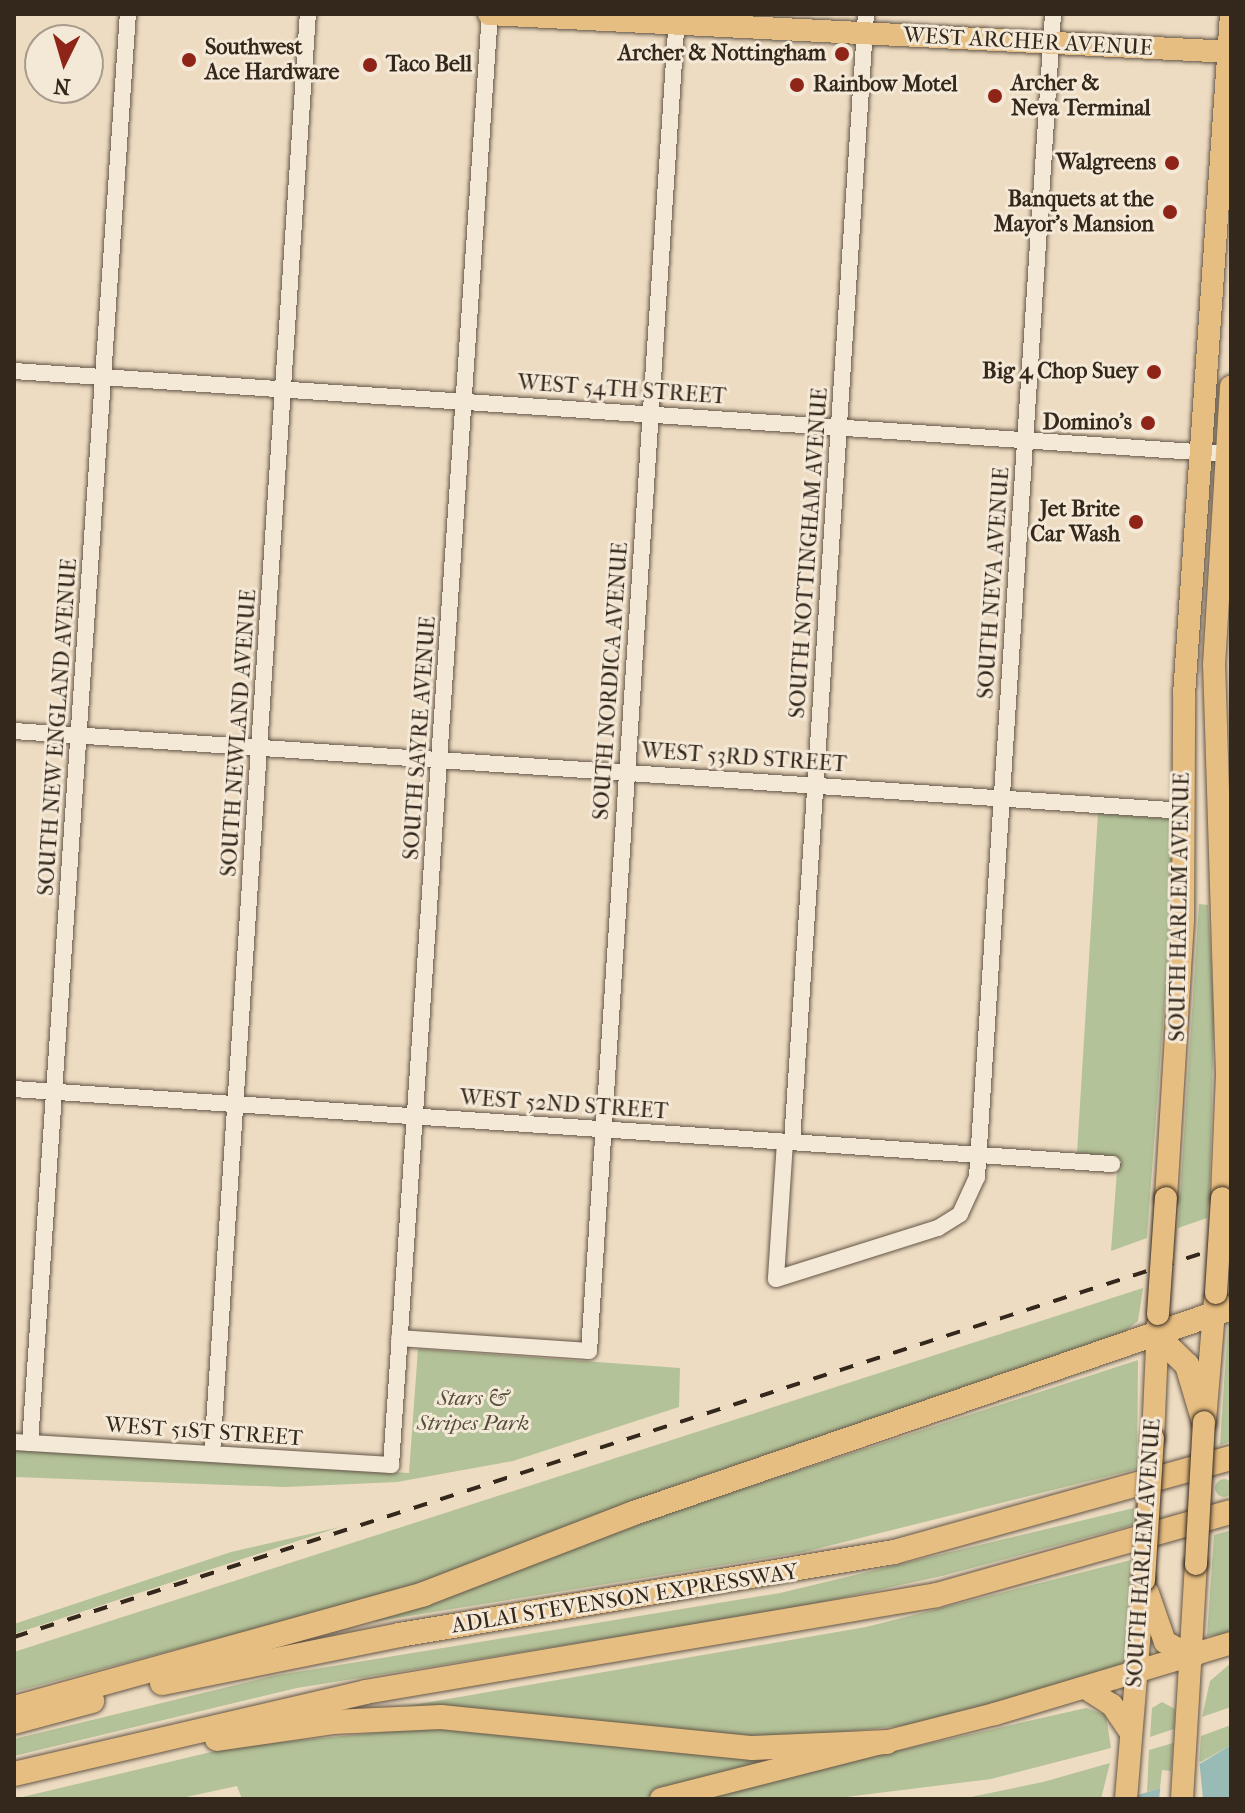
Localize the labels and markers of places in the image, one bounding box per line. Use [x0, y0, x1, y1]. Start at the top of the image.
place label: Southwest Ace Hardware [205, 34, 339, 86]
place label: Archer & Nottingham [618, 41, 826, 67]
marker: Archer & Nottingham [833, 45, 851, 63]
marker: Southwest Ace Hardware [180, 51, 198, 69]
place label: Taco Bell [386, 52, 472, 78]
marker: Taco Bell [361, 56, 379, 74]
place label: Archer & Neva Terminal [1011, 70, 1151, 122]
place label: Rainbow Motel [813, 72, 958, 98]
marker: Rainbow Motel [788, 76, 806, 94]
marker: Archer & Neva Terminal [986, 87, 1004, 105]
place label: Walgreens [1056, 150, 1156, 176]
marker: Walgreens [1163, 154, 1181, 172]
place label: Banquets at the Mayor's Mansion [994, 186, 1154, 238]
marker: Banquets at the Mayor's Mansion [1161, 203, 1179, 221]
place label: Big 4 Chop Suey [982, 359, 1138, 385]
marker: Big 4 Chop Suey [1145, 363, 1163, 381]
place label: Domino's [1043, 410, 1132, 436]
marker: Domino's [1139, 414, 1157, 432]
place label: Jet Brite Car Wash [1030, 496, 1120, 548]
marker: Jet Brite Car Wash [1127, 513, 1145, 531]

